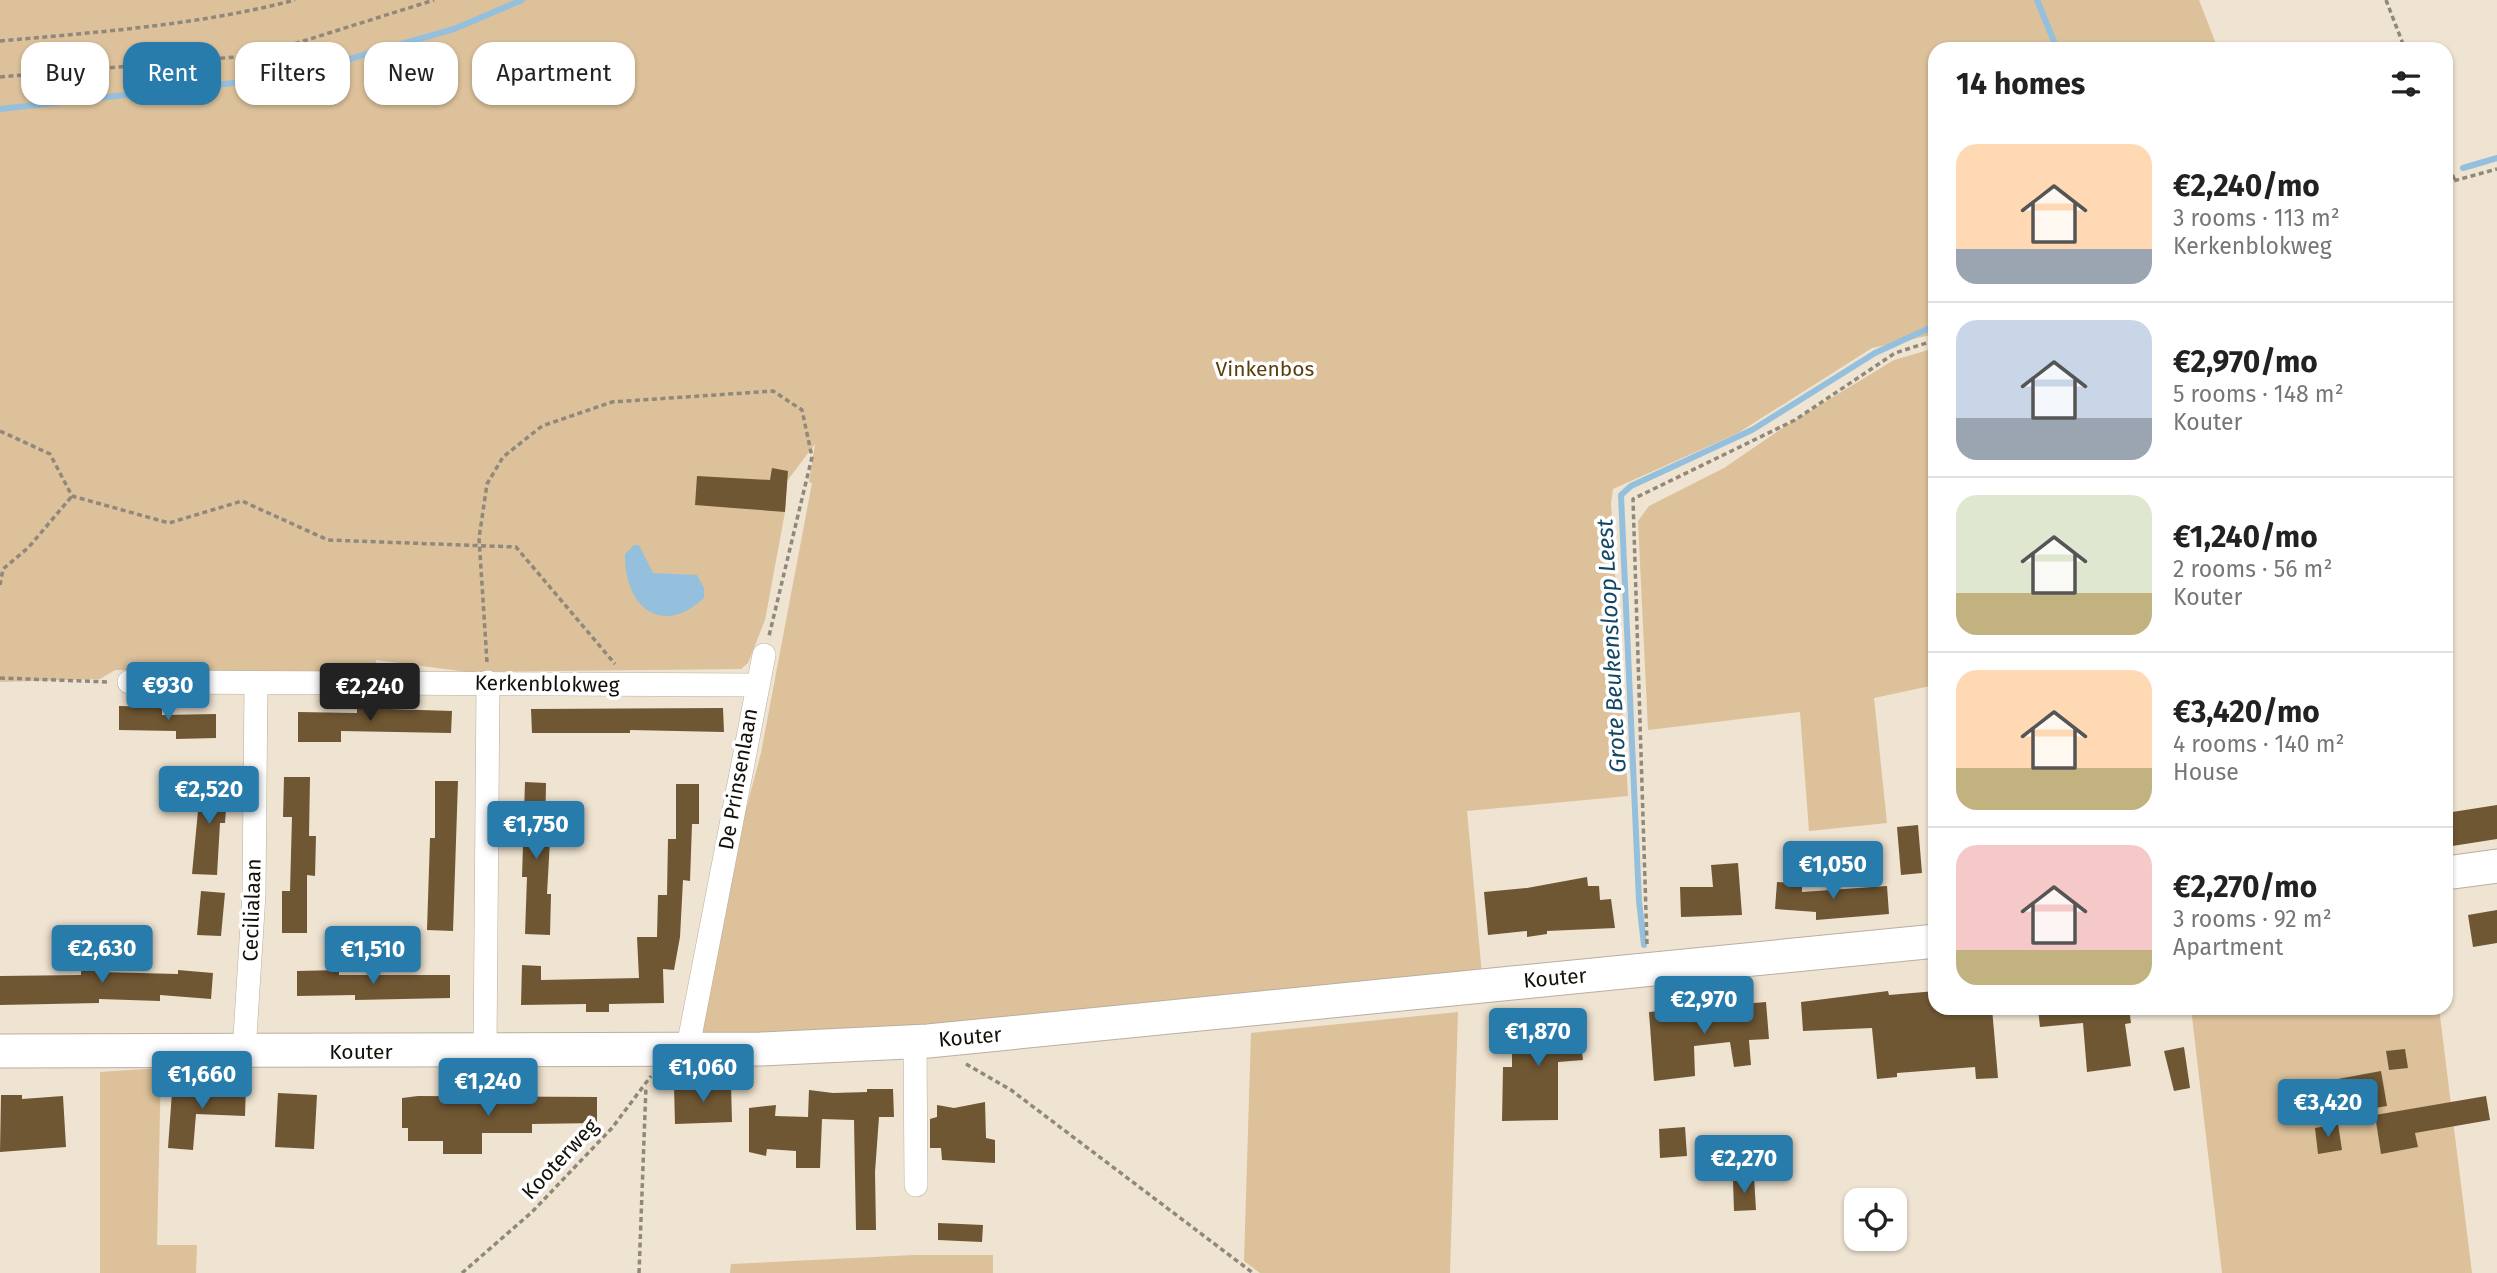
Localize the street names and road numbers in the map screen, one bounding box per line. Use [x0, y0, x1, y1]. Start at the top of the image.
street label: Kerkenblokweg [474, 670, 620, 698]
street label: De Prinsenlaan [713, 706, 763, 852]
street label: Cecilialaan [237, 858, 267, 962]
street label: Kouter [1522, 962, 1588, 994]
street label: Kouter [937, 1021, 1003, 1053]
street label: Kouter [329, 1039, 393, 1065]
street label: Kooterweg [516, 1113, 604, 1205]

